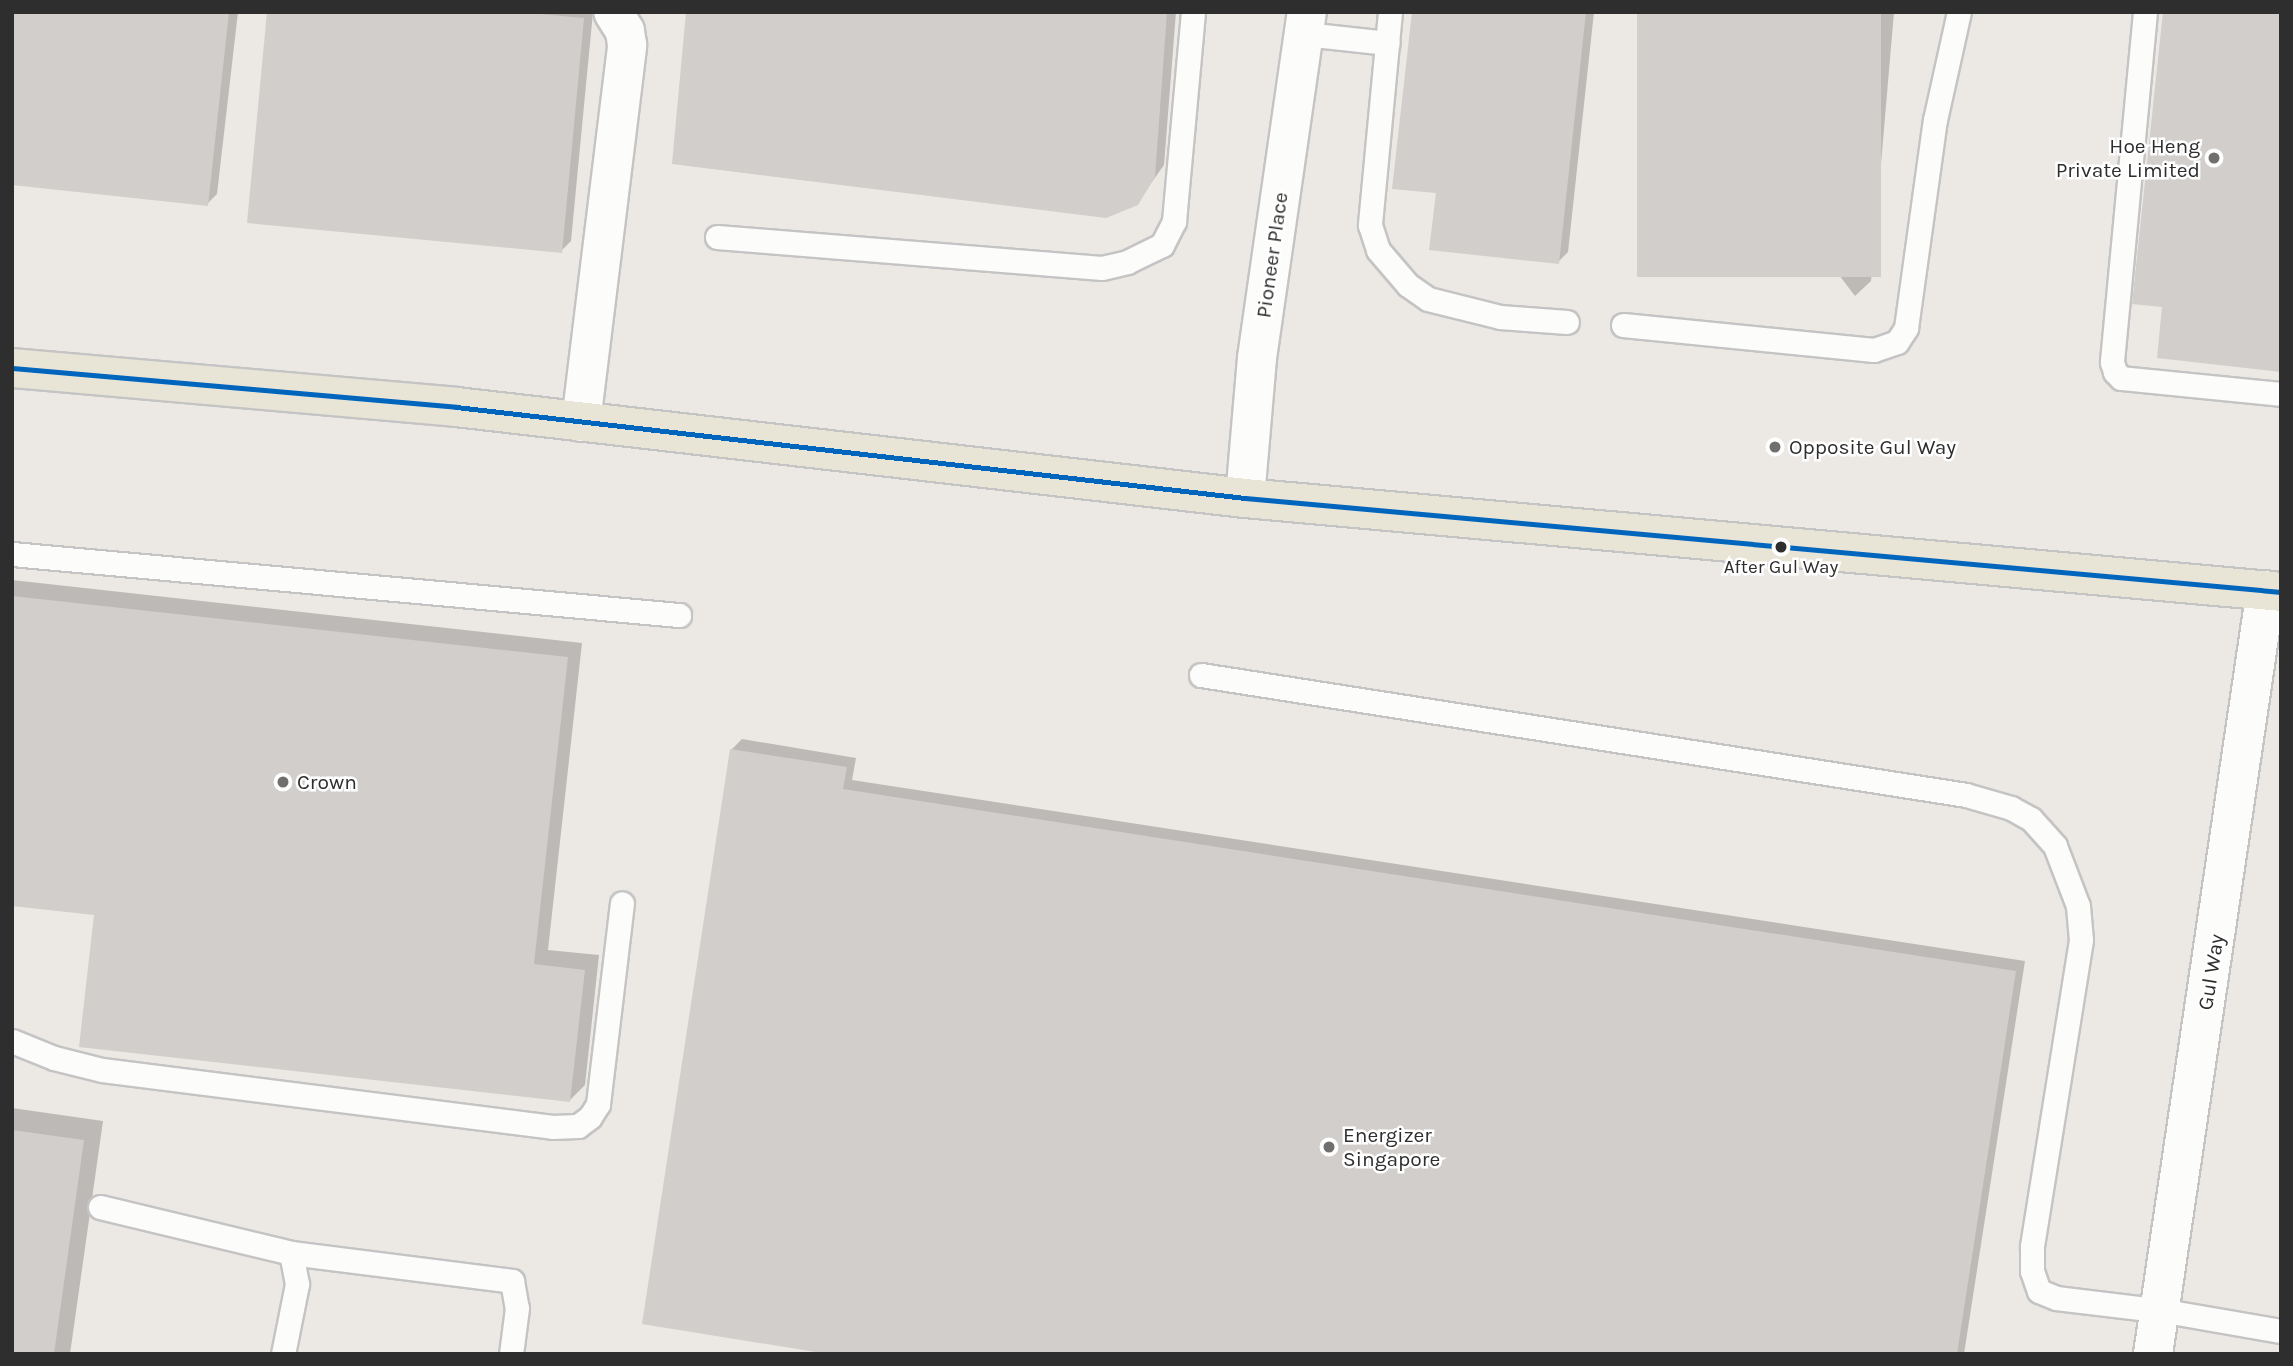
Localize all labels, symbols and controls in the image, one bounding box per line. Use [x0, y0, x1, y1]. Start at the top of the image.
place label: Hoe Heng Private Limited [2056, 133, 2200, 183]
marker: Hoe Heng Private Limited [2206, 150, 2222, 166]
street label: Pioneer Place [1251, 190, 1293, 320]
place label: Opposite Gul Way [1789, 434, 1956, 460]
marker: Opposite Gul Way [1767, 439, 1783, 455]
marker: After Gul Way [1774, 540, 1788, 554]
place label: After Gul Way [1724, 557, 1838, 579]
place label: Crown [297, 769, 357, 795]
marker: Crown [275, 774, 291, 790]
street label: Gul Way [2193, 932, 2229, 1012]
place label: Energizer Singapore [1343, 1122, 1440, 1172]
marker: Energizer Singapore [1321, 1139, 1337, 1155]

